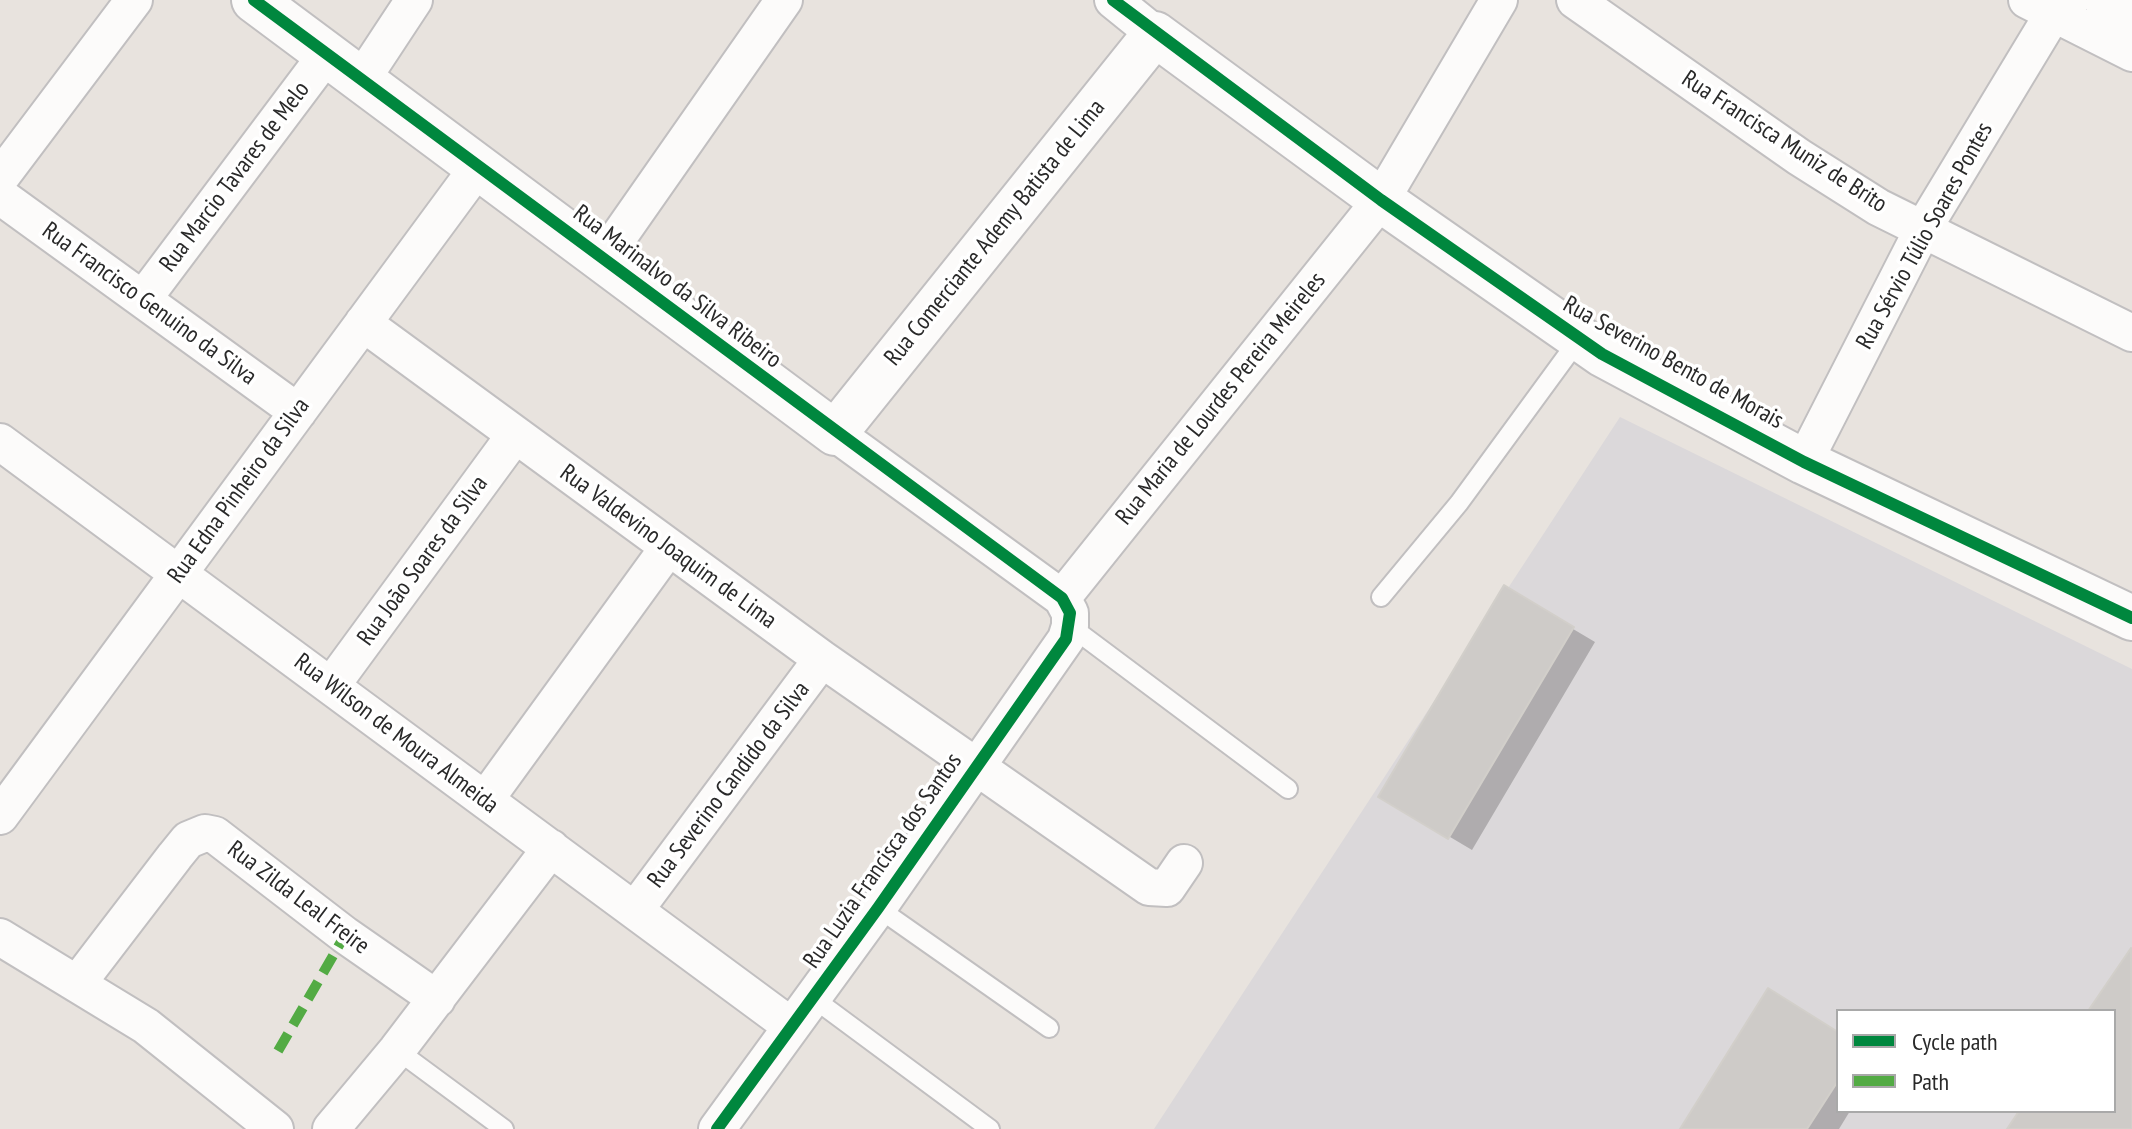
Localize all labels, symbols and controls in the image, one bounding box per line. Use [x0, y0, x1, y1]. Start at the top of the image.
street label: Rua Francisca Muniz de Brito [1676, 65, 1892, 219]
street label: Rua Marcio Tavares de Melo [154, 76, 316, 278]
street label: Rua Comerciante Ademy Batista de Lima [879, 94, 1111, 372]
street label: Rua Sérvio Túlio Soares Pontes [1851, 118, 1999, 354]
street label: Rua Marinalvo da Silva Ribeiro [567, 199, 787, 375]
street label: Rua Francisco Genuino da Silva [36, 217, 262, 391]
street label: Rua Maria de Lourdes Pereira Meireles [1110, 267, 1332, 531]
street label: Rua Severino Bento de Morais [1558, 290, 1788, 436]
street label: Rua Edna Pinheiro da Silva [162, 393, 316, 589]
street label: Rua Valdevino Joaquim de Lima [554, 459, 782, 635]
street label: Rua João Soares da Silva [352, 470, 494, 652]
street label: Rua Wilson de Moura Almeida [288, 648, 504, 820]
street label: Rua Severino Candido da Silva [642, 676, 816, 894]
street label: Rua Luzia Francisca dos Santos [798, 748, 968, 974]
street label: Rua Zilda Leal Freire [221, 835, 375, 961]
legend [1836, 1009, 2116, 1113]
text: Cycle path [1912, 1026, 1998, 1057]
text: Path [1912, 1066, 1949, 1097]

